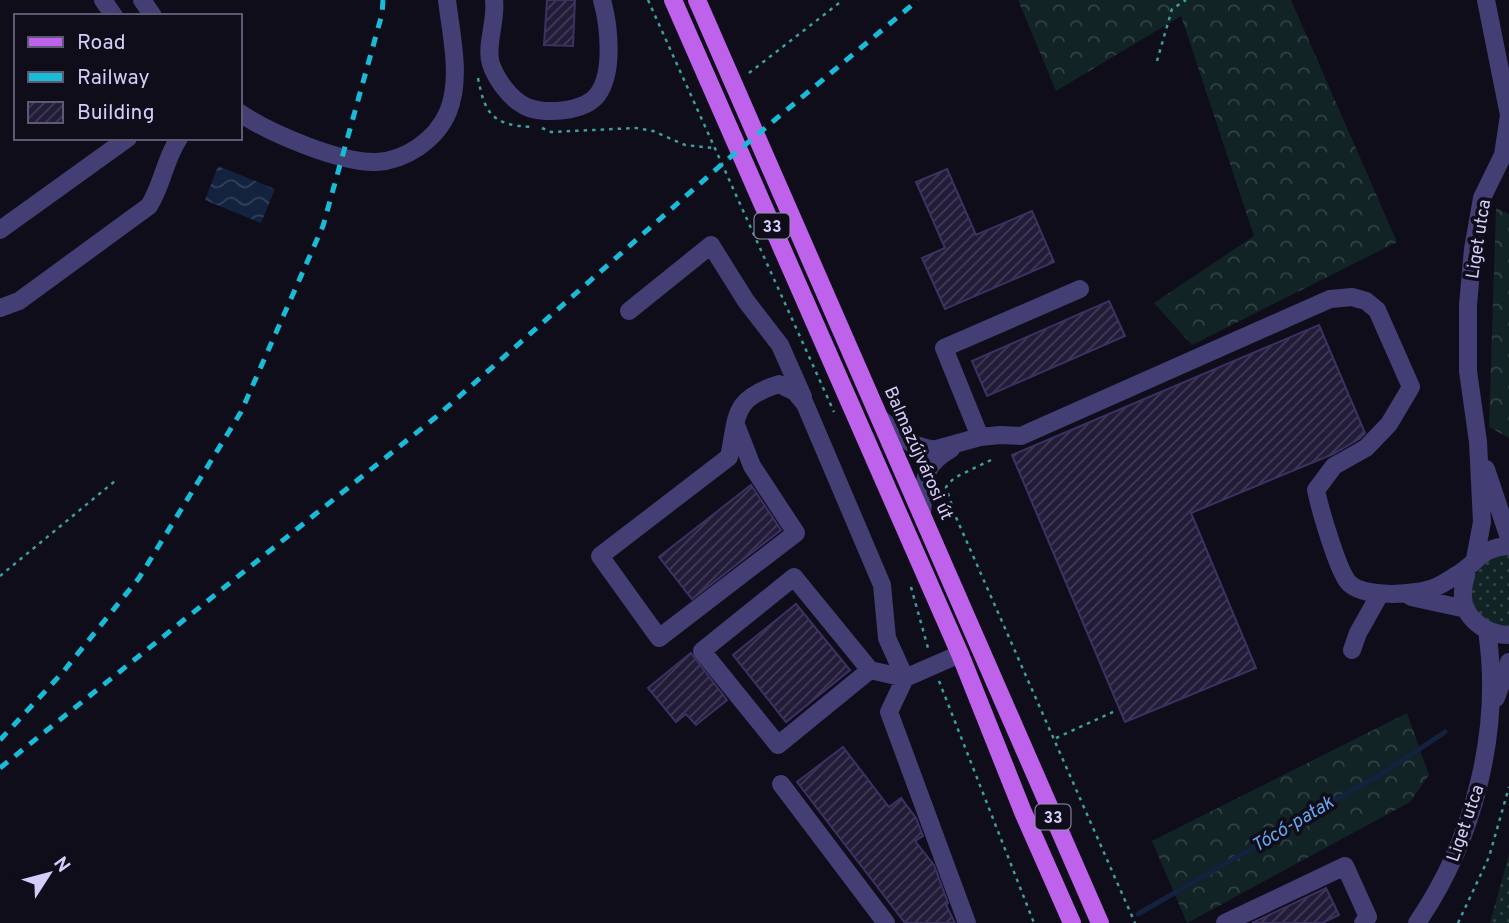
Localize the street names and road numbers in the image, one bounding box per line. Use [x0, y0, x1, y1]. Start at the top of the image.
street label: Liget utca [1462, 198, 1497, 281]
road number: 33 [754, 214, 790, 238]
street label: Balmazújvárosi út [878, 383, 957, 524]
street label: Liget utca [1442, 782, 1490, 865]
road number: 33 [1036, 804, 1070, 830]

